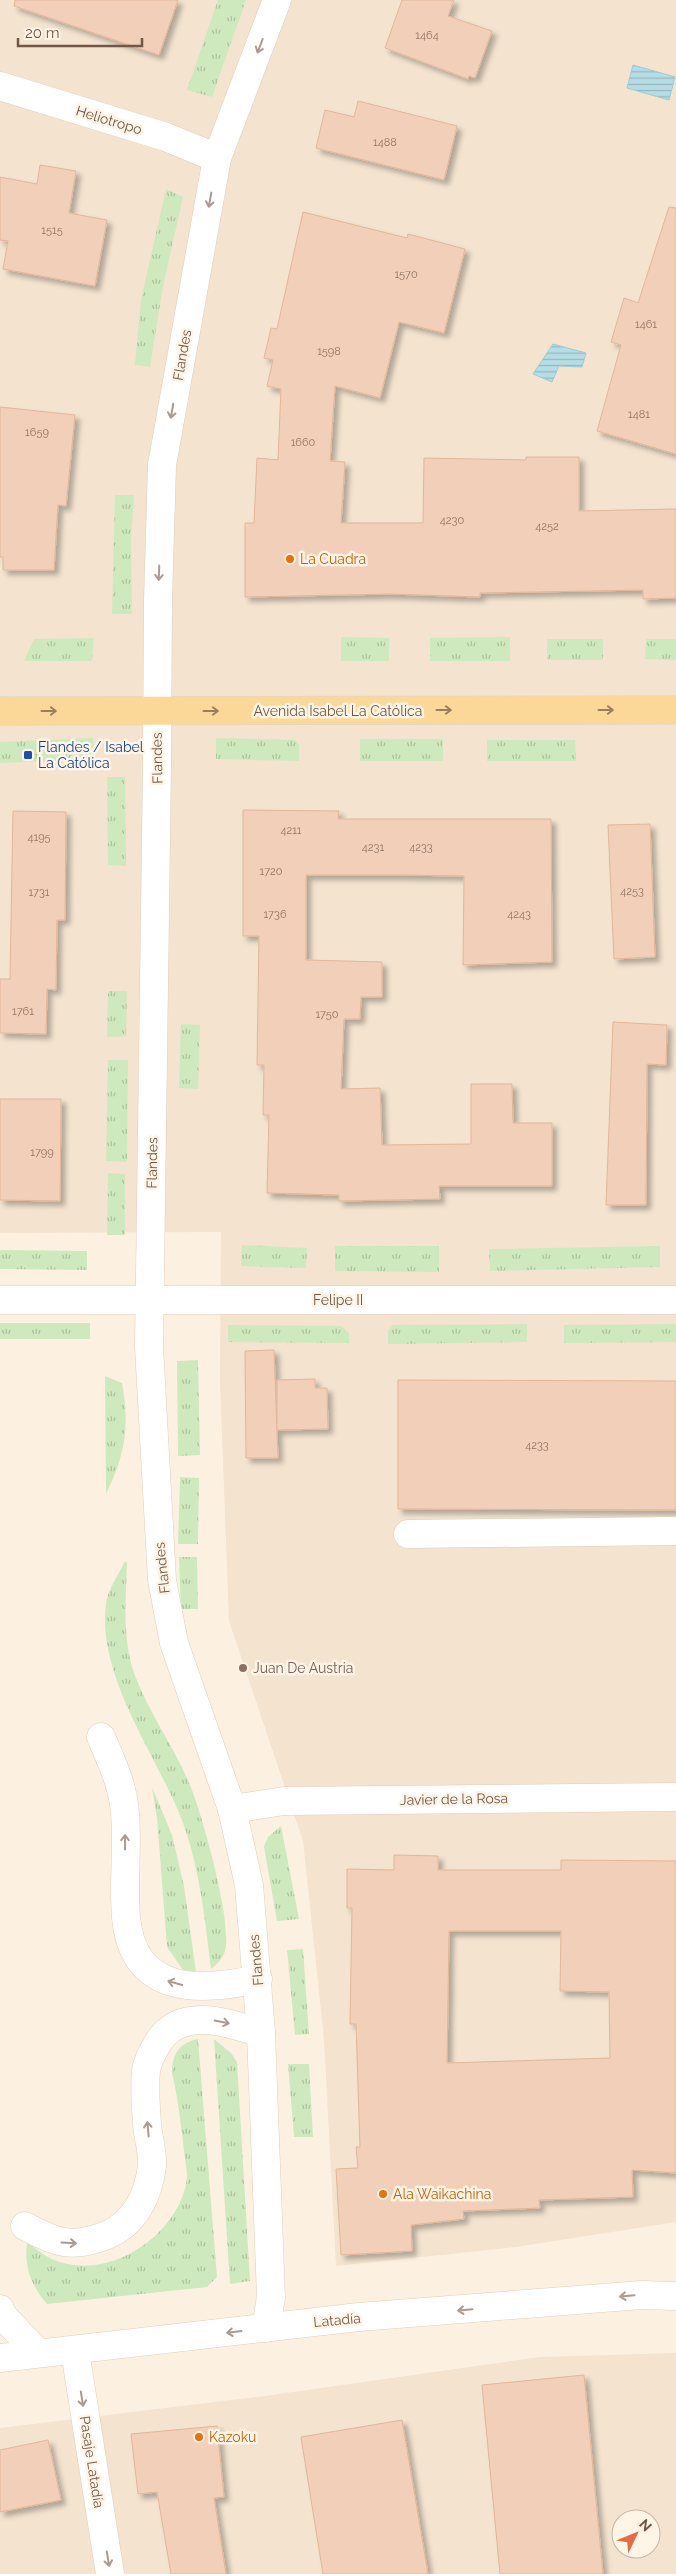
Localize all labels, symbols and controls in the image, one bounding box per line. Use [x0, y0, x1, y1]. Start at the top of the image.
scale bar [18, 15, 141, 47]
text: 20 m [25, 24, 60, 42]
house number: 1464 [415, 29, 439, 42]
one-way arrow [255, 37, 264, 53]
street label: Heliotropo [74, 102, 144, 138]
house number: 1488 [373, 136, 397, 149]
one-way arrow [204, 191, 214, 207]
house number: 1515 [41, 224, 63, 237]
house number: 1570 [394, 268, 418, 281]
house number: 1461 [635, 318, 657, 331]
street label: Flandes [170, 328, 194, 382]
house number: 1598 [317, 345, 341, 358]
one-way arrow [166, 403, 176, 419]
house number: 1481 [628, 408, 650, 421]
house number: 1659 [25, 426, 49, 439]
house number: 1660 [291, 436, 316, 449]
house number: 4230 [440, 514, 464, 527]
house number: 4252 [535, 520, 559, 533]
place label: La Cuadra [300, 551, 366, 567]
marker: La Cuadra [284, 553, 296, 565]
one-way arrow [154, 565, 163, 581]
street label: Avenida Isabel La Católica [254, 703, 422, 719]
one-way arrow [435, 705, 451, 715]
one-way arrow [598, 705, 614, 715]
one-way arrow [40, 706, 56, 716]
one-way arrow [202, 706, 219, 716]
street label: Flandes [149, 732, 165, 784]
place label: Flandes / Isabel La Católica [38, 739, 144, 771]
marker: Flandes / Isabel La Católica [22, 749, 34, 761]
house number: 4211 [280, 824, 302, 837]
house number: 4195 [27, 831, 51, 844]
house number: 4231 [362, 841, 384, 854]
house number: 4233 [409, 841, 433, 854]
house number: 1720 [260, 865, 283, 878]
house number: 4253 [620, 885, 644, 898]
house number: 1731 [28, 886, 50, 899]
house number: 1736 [263, 908, 287, 921]
house number: 4243 [507, 908, 531, 921]
house number: 1761 [12, 1005, 34, 1018]
house number: 1750 [315, 1008, 339, 1021]
street label: Flandes [144, 1137, 160, 1189]
house number: 1799 [30, 1146, 54, 1159]
street label: Felipe II [313, 1292, 363, 1308]
house number: 4233 [525, 1439, 549, 1452]
street label: Flandes [151, 1541, 173, 1594]
place label: Juan De Austria [253, 1660, 353, 1676]
marker: Juan De Austria [237, 1662, 249, 1674]
street label: Javier de la Rosa [400, 1790, 508, 1808]
one-way arrow [120, 1835, 130, 1851]
street label: Flandes [246, 1933, 266, 1986]
one-way arrow [168, 1978, 184, 1987]
one-way arrow [214, 2018, 230, 2027]
one-way arrow [143, 2122, 153, 2138]
place label: Ala Waikachina [393, 2186, 491, 2202]
marker: Ala Waikachina [377, 2188, 389, 2200]
one-way arrow [61, 2239, 77, 2248]
one-way arrow [620, 2292, 636, 2301]
one-way arrow [458, 2305, 474, 2314]
street label: Latadía [313, 2310, 361, 2330]
one-way arrow [226, 2327, 242, 2337]
one-way arrow [77, 2391, 87, 2407]
street label: Pasaje Latadía [77, 2415, 107, 2509]
place label: Kazoku [209, 2429, 256, 2445]
marker: Kazoku [193, 2431, 205, 2443]
north arrow [611, 2509, 661, 2559]
text: N [636, 2516, 655, 2534]
one-way arrow [103, 2551, 113, 2567]

